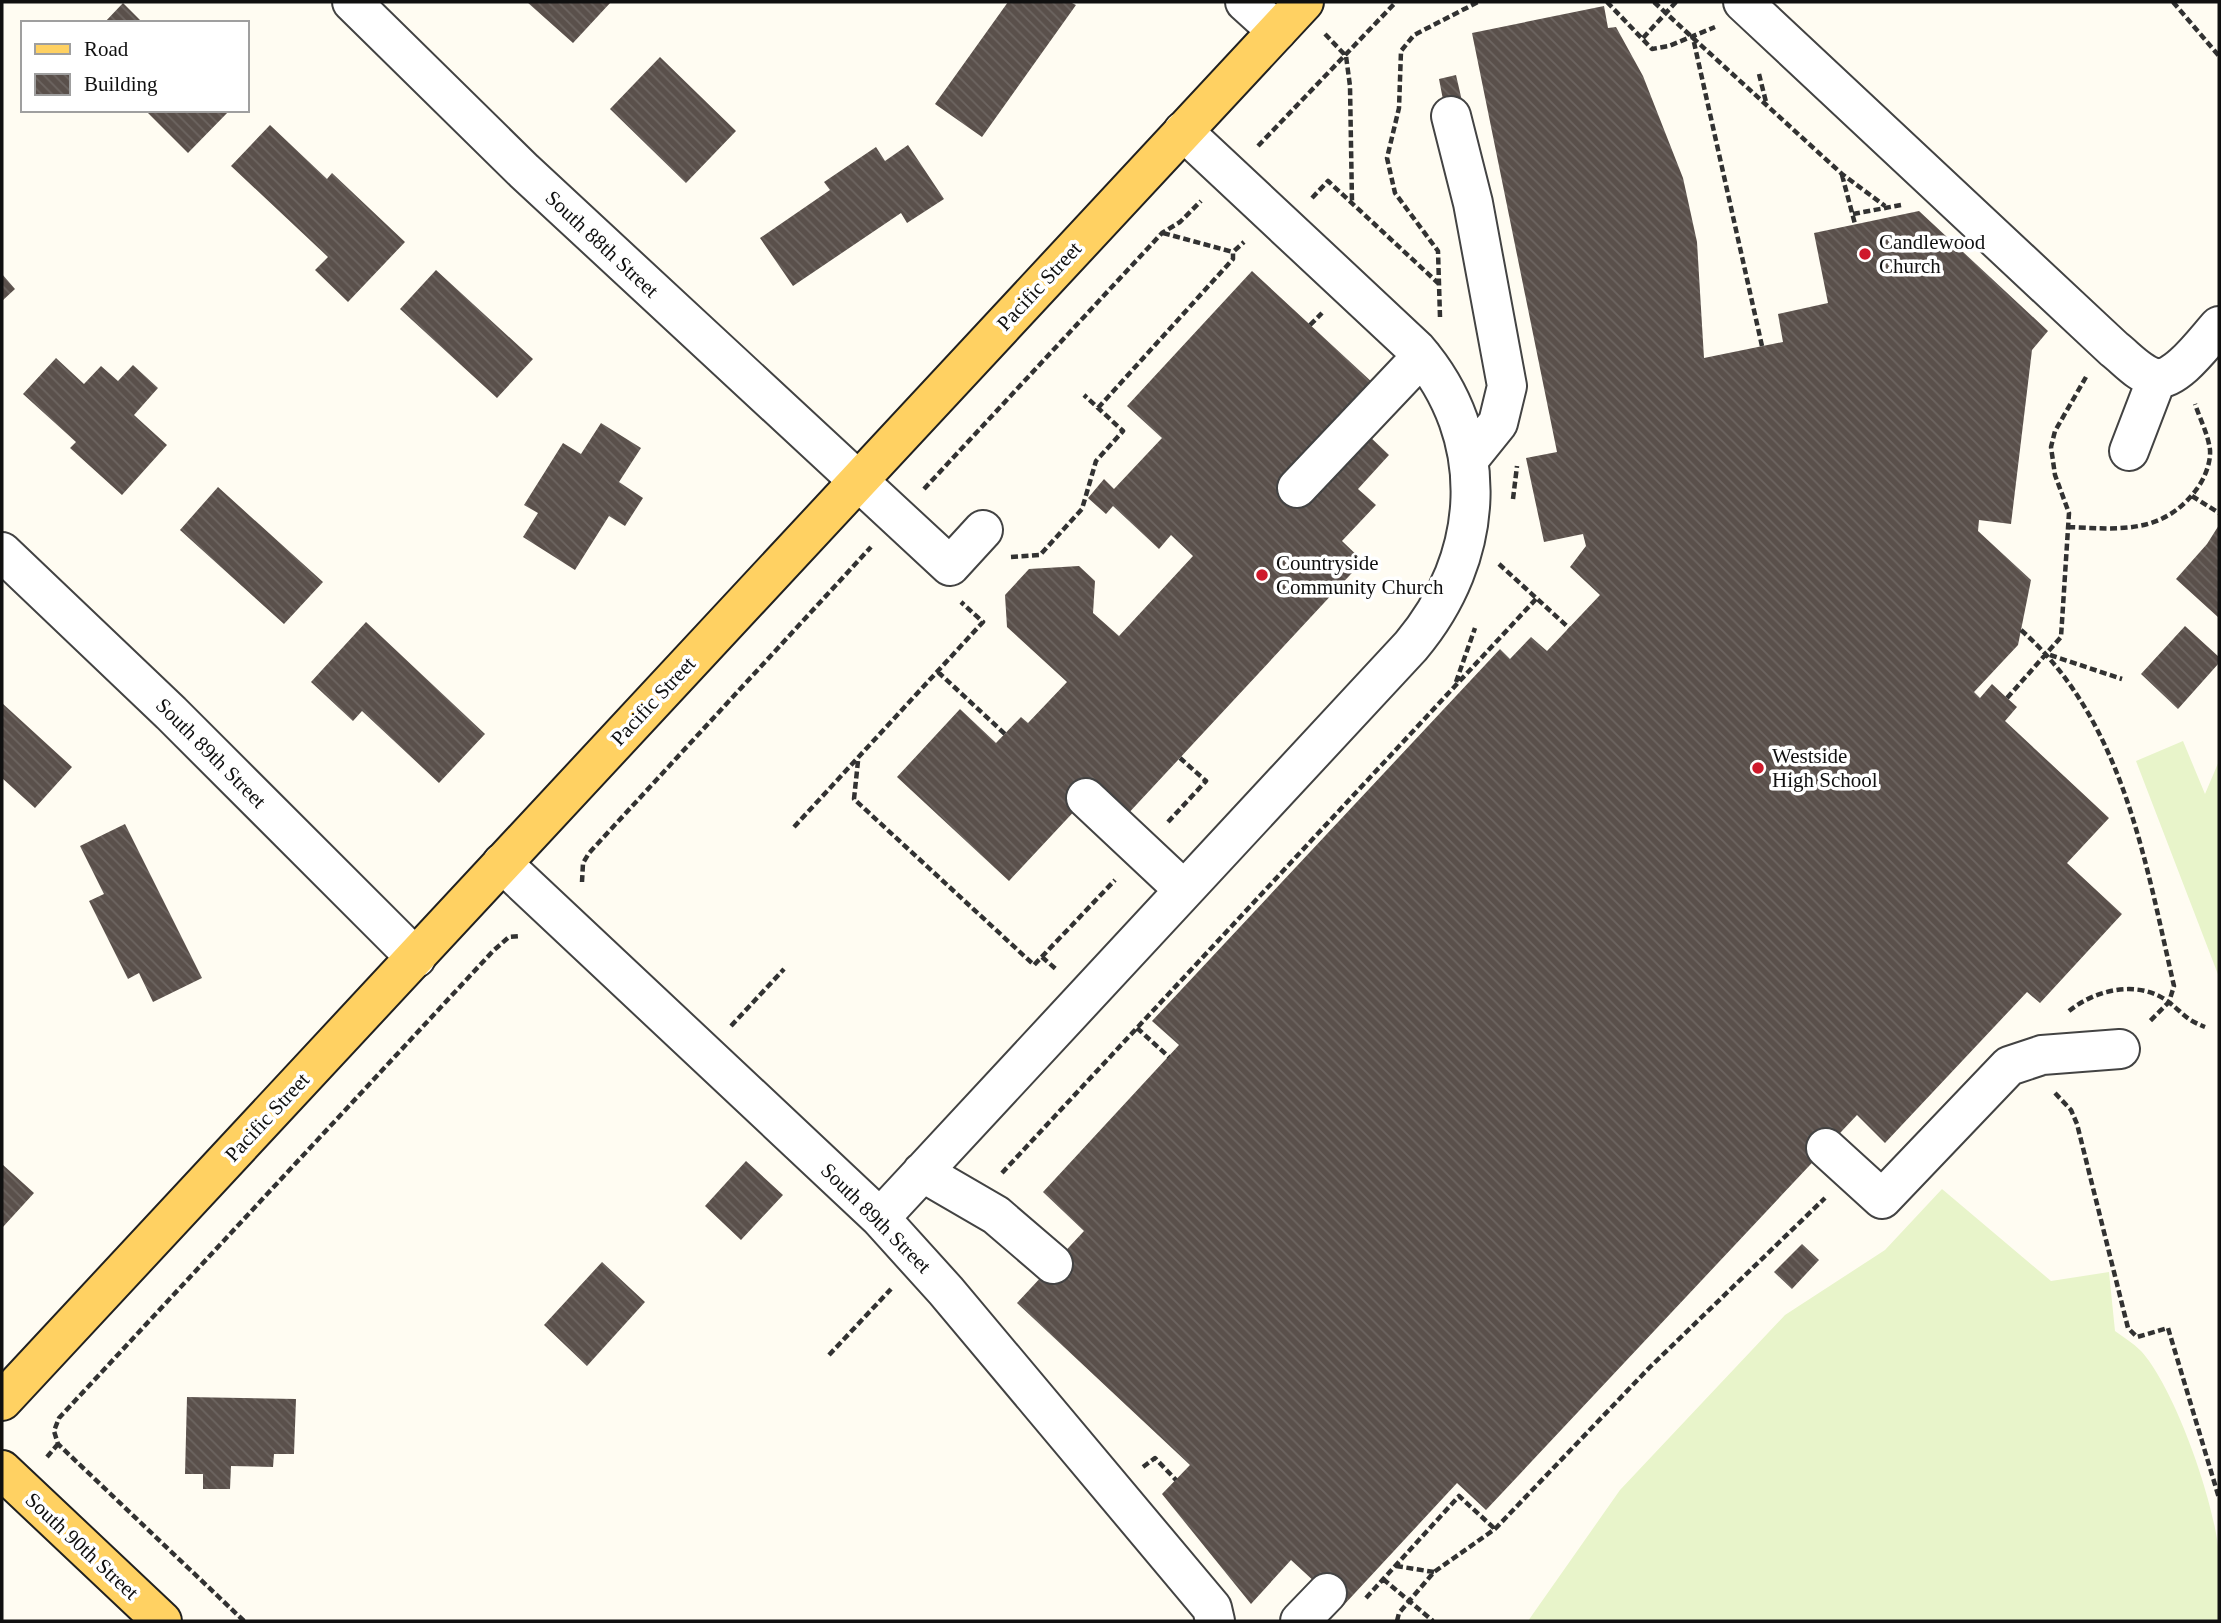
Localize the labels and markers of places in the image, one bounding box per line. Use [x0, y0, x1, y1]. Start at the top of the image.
place label: Candlewood Church [1879, 230, 1986, 278]
marker: Candlewood Church [1857, 246, 1873, 262]
place label: Countryside Community Church [1276, 551, 1444, 599]
marker: Countryside Community Church [1254, 567, 1270, 583]
place label: Westside High School [1772, 744, 1878, 792]
marker: Westside High School [1750, 760, 1766, 776]

